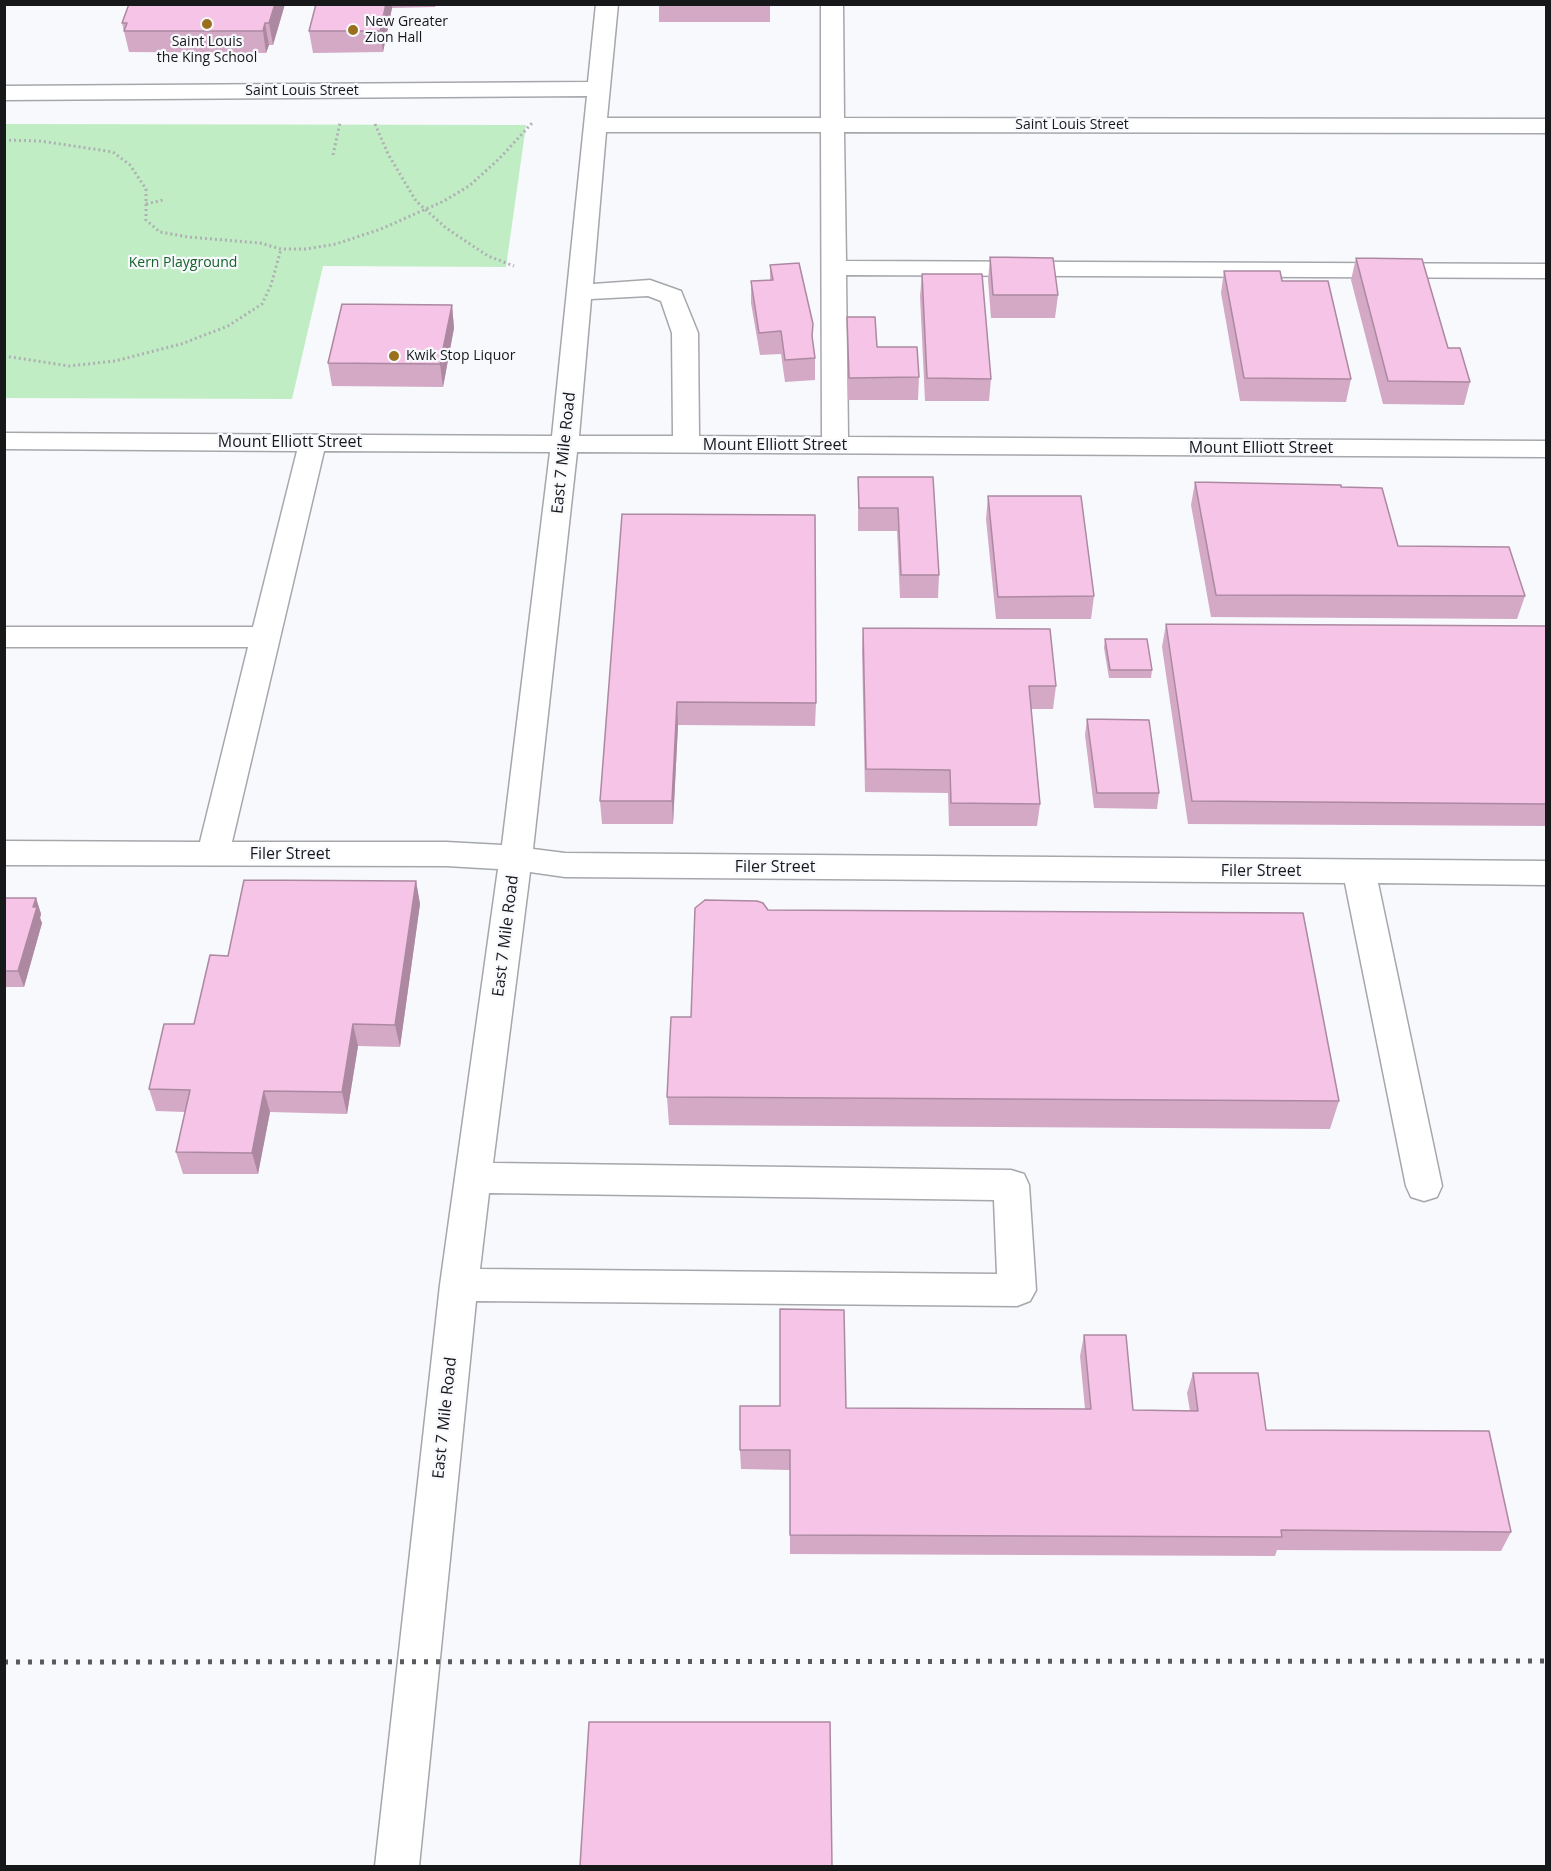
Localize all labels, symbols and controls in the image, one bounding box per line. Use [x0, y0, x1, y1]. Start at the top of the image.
place label: New Greater Zion Hall [365, 14, 448, 46]
marker: Saint Louis the King School [200, 17, 214, 31]
marker: New Greater Zion Hall [346, 23, 360, 37]
place label: Saint Louis the King School [157, 34, 257, 66]
street label: Saint Louis Street [245, 83, 359, 99]
street label: Saint Louis Street [1015, 117, 1129, 133]
park label: Kern Playground [129, 255, 237, 271]
place label: Kwik Stop Liquor [406, 348, 515, 364]
marker: Kwik Stop Liquor [387, 349, 401, 363]
street label: East 7 Mile Road [548, 391, 580, 515]
street label: Mount Elliott Street [218, 432, 362, 452]
street label: Mount Elliott Street [703, 435, 847, 455]
street label: Mount Elliott Street [1189, 438, 1333, 458]
street label: Filer Street [250, 844, 330, 864]
street label: Filer Street [735, 857, 815, 877]
street label: Filer Street [1221, 861, 1301, 881]
street label: East 7 Mile Road [489, 874, 523, 998]
street label: East 7 Mile Road [429, 1356, 461, 1480]

